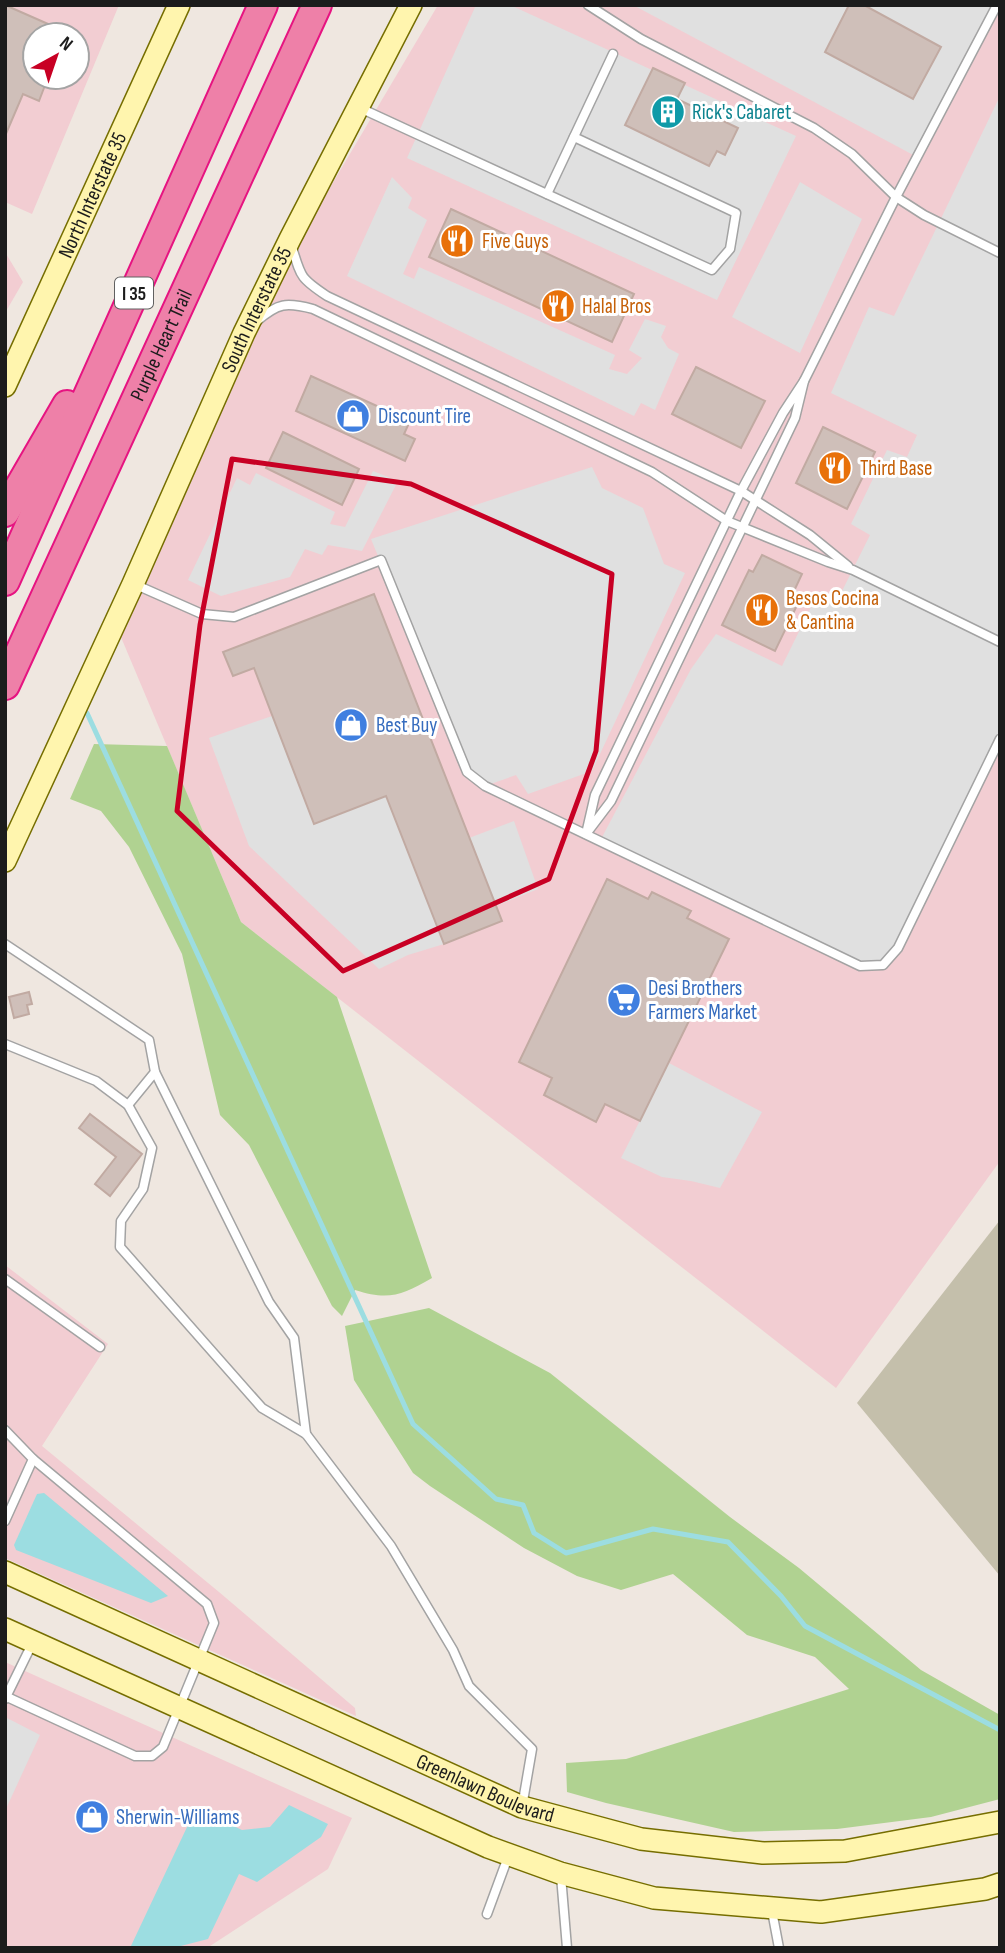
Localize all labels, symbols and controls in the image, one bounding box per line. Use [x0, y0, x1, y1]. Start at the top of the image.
north arrow [21, 21, 91, 91]
text: N [55, 32, 77, 56]
building icon: Rick's Cabaret [649, 93, 687, 131]
place label: Rick's Cabaret [692, 100, 791, 125]
street label: North Interstate 35 [53, 128, 132, 262]
restaurant icon: Five Guys [438, 222, 476, 260]
place label: Five Guys [482, 229, 549, 254]
street label: South Interstate 35 [216, 243, 297, 376]
road number: I 35 [115, 278, 153, 308]
street label: Purple Heart Trail [125, 286, 198, 405]
restaurant icon: Halal Bros [539, 287, 577, 325]
place label: Halal Bros [582, 294, 651, 319]
shop icon: Discount Tire [334, 397, 372, 435]
place label: Discount Tire [378, 404, 471, 429]
restaurant icon: Third Base [816, 449, 854, 487]
place label: Third Base [860, 456, 933, 481]
place label: Besos Cocina & Cantina [786, 586, 879, 635]
restaurant icon: Besos Cocina & Cantina [743, 591, 781, 629]
shop icon: Best Buy [332, 706, 370, 744]
place label: Best Buy [376, 713, 437, 738]
place label: Desi Brothers Farmers Market [648, 976, 757, 1025]
supermarket icon: Desi Brothers Farmers Market [605, 981, 643, 1019]
street label: Greenlawn Boulevard [412, 1749, 557, 1828]
shop icon: Sherwin-Williams [73, 1798, 111, 1836]
place label: Sherwin-Williams [116, 1805, 239, 1830]

